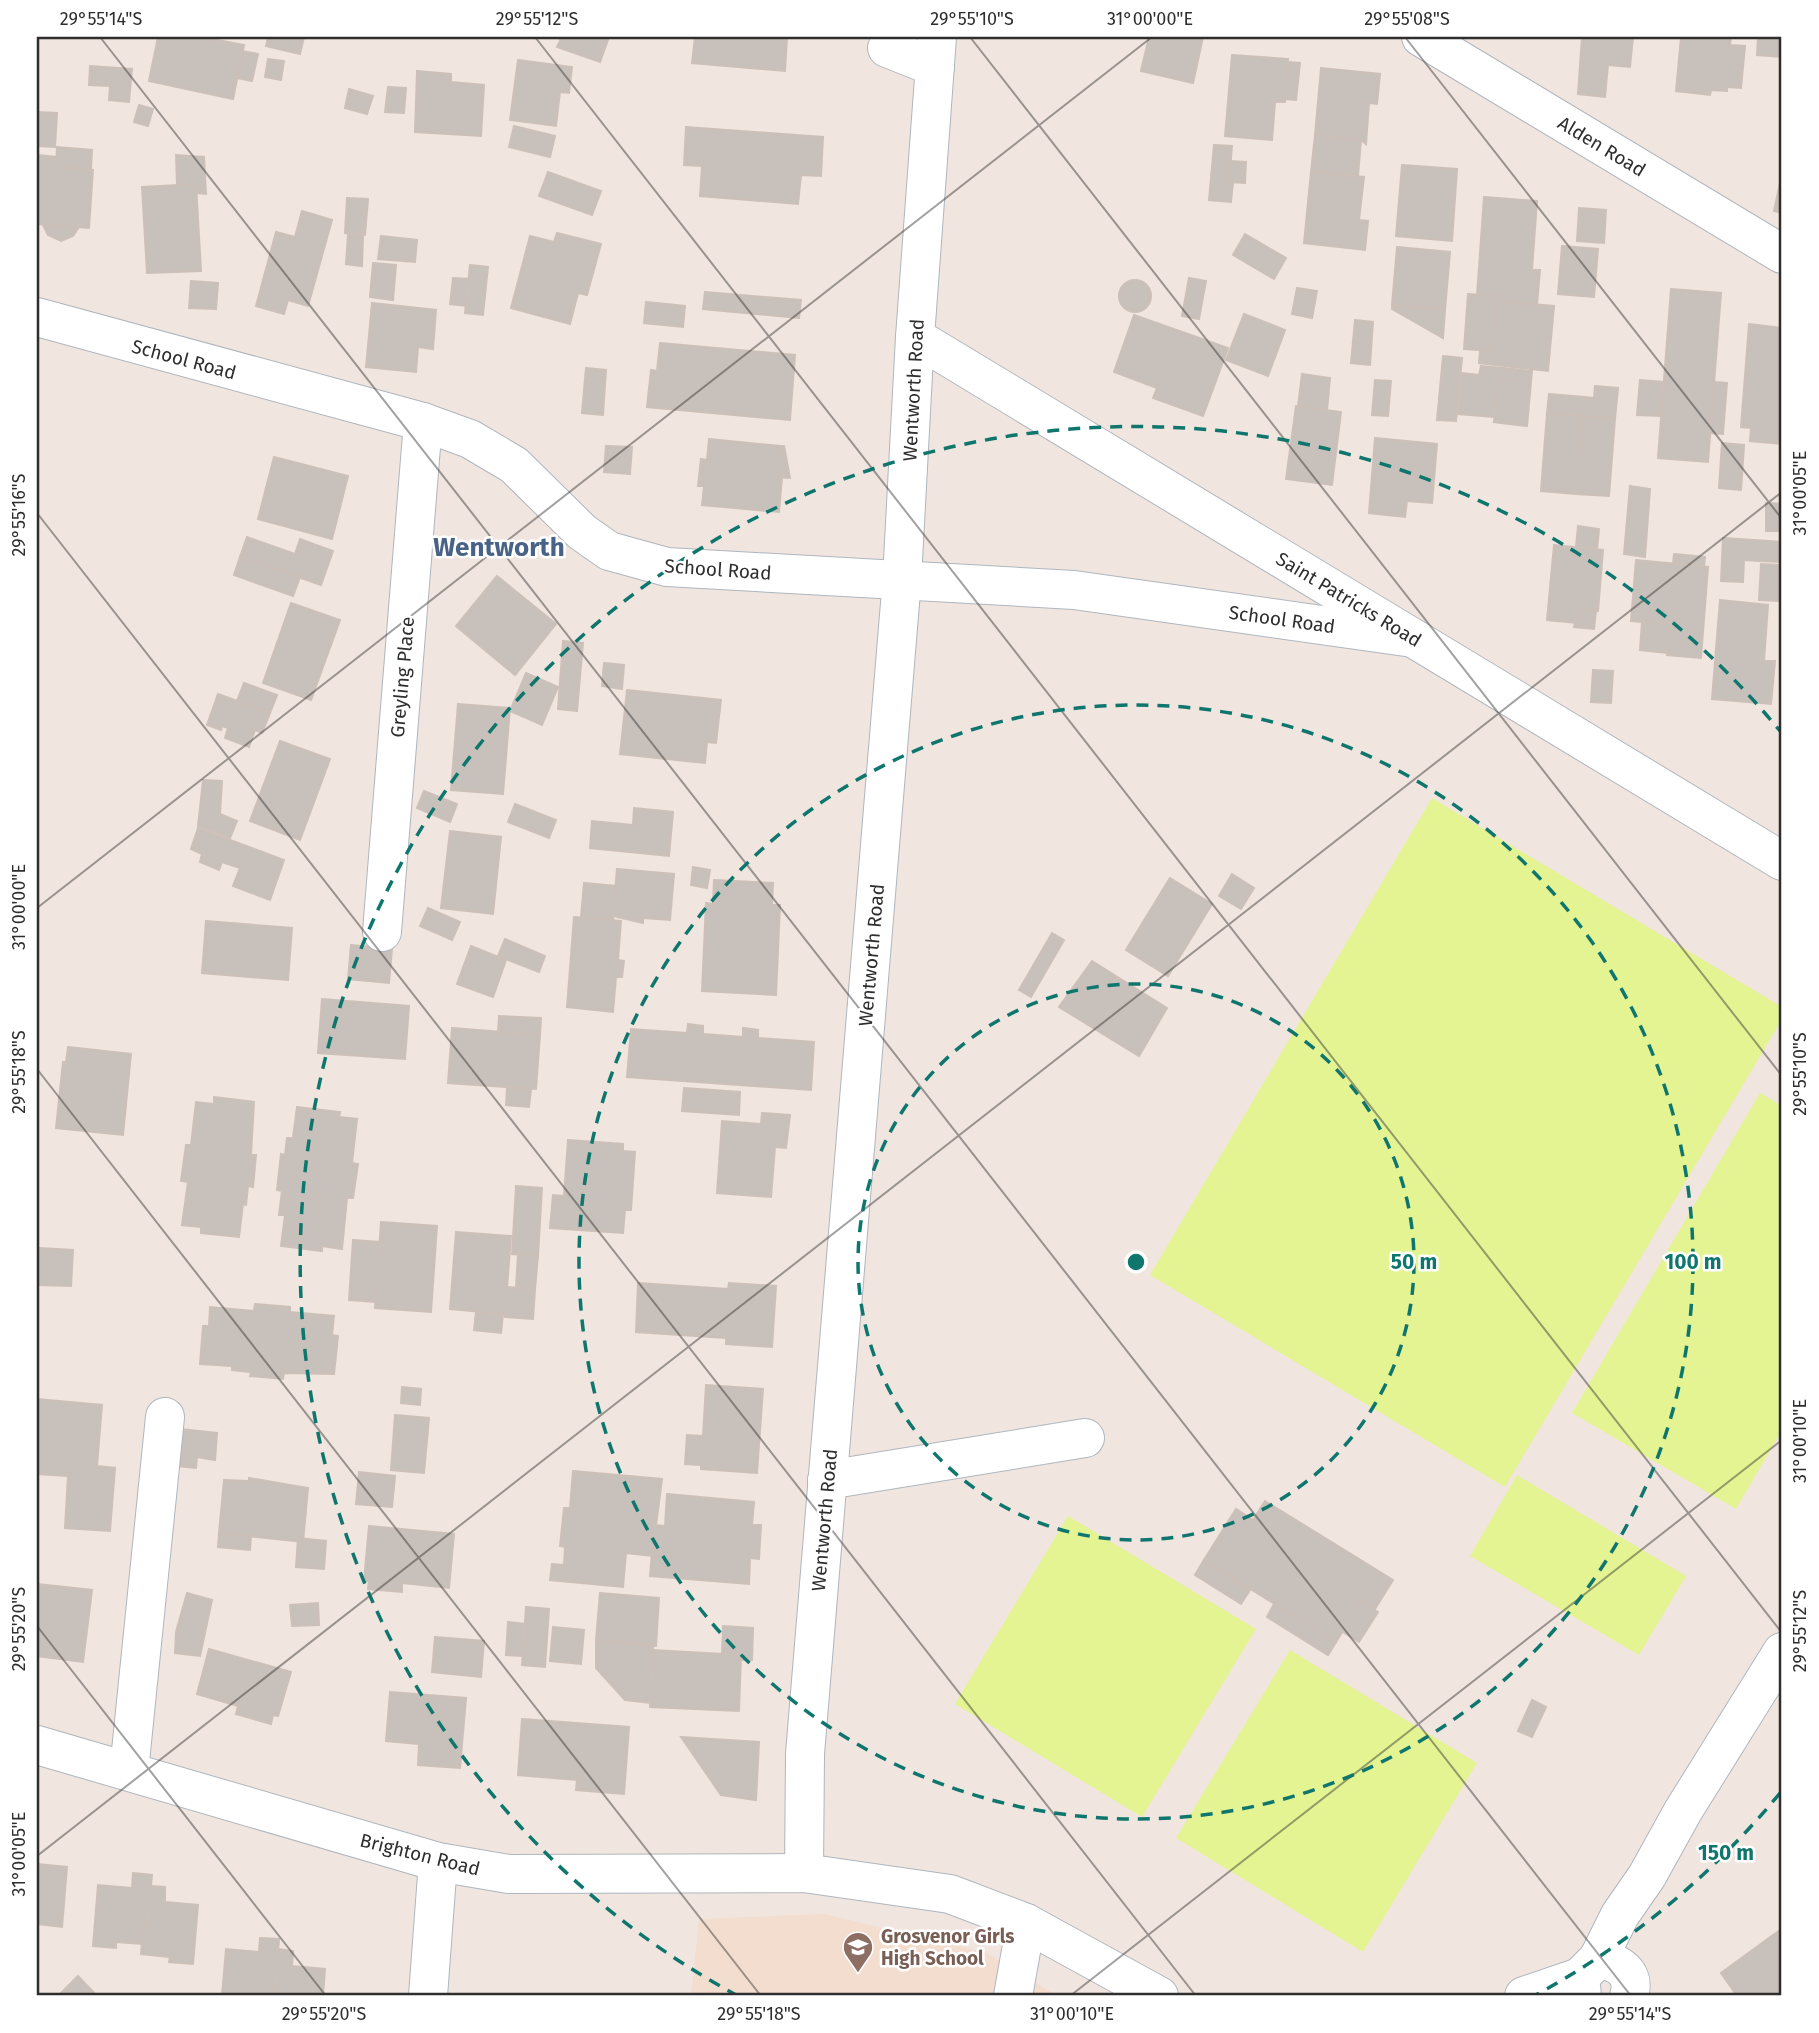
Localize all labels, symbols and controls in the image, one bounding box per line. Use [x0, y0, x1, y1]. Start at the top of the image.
text: 29°55'14"S [60, 8, 142, 30]
text: 29°55'12"S [496, 8, 579, 30]
text: 29°55'10"S [930, 8, 1014, 30]
text: 31°00'00"E [1107, 8, 1193, 30]
text: 29°55'08"S [1364, 8, 1450, 30]
street label: Alden Road [1554, 111, 1650, 182]
street label: Wentworth Road [898, 318, 929, 462]
street label: School Road [129, 335, 239, 384]
text: 31°00'05"E [1789, 451, 1811, 535]
text: 29°55'16"S [8, 473, 30, 556]
district label: Wentworth [433, 532, 565, 563]
street label: Saint Patricks Road [1272, 547, 1426, 652]
street label: School Road [664, 554, 772, 585]
street label: School Road [1227, 601, 1337, 638]
street label: Greyling Place [386, 616, 419, 738]
text: 31°00'00"E [8, 864, 30, 950]
street label: Wentworth Road [854, 883, 889, 1027]
text: 29°55'18"S [8, 1030, 30, 1114]
text: 29°55'10"S [1789, 1032, 1811, 1116]
text: 50 m [1391, 1249, 1437, 1275]
text: 100 m [1664, 1249, 1722, 1275]
centre of rings [1124, 1250, 1148, 1274]
text: 31°00'10"E [1789, 1399, 1811, 1483]
street label: Wentworth Road [807, 1448, 842, 1592]
text: 29°55'20"S [8, 1586, 30, 1671]
text: 29°55'12"S [1789, 1589, 1811, 1672]
text: 31°00'05"E [8, 1812, 30, 1896]
street label: Brighton Road [357, 1828, 482, 1881]
text: 150 m [1698, 1840, 1754, 1866]
place label: Grosvenor Girls High School [881, 1925, 1015, 1970]
school or university icon: Grosvenor Girls High School [841, 1930, 875, 1974]
text: 29°55'20"S [282, 2003, 367, 2025]
text: 29°55'18"S [717, 2003, 801, 2025]
text: 31°00'10"E [1030, 2003, 1114, 2025]
text: 29°55'14"S [1589, 2003, 1671, 2025]

